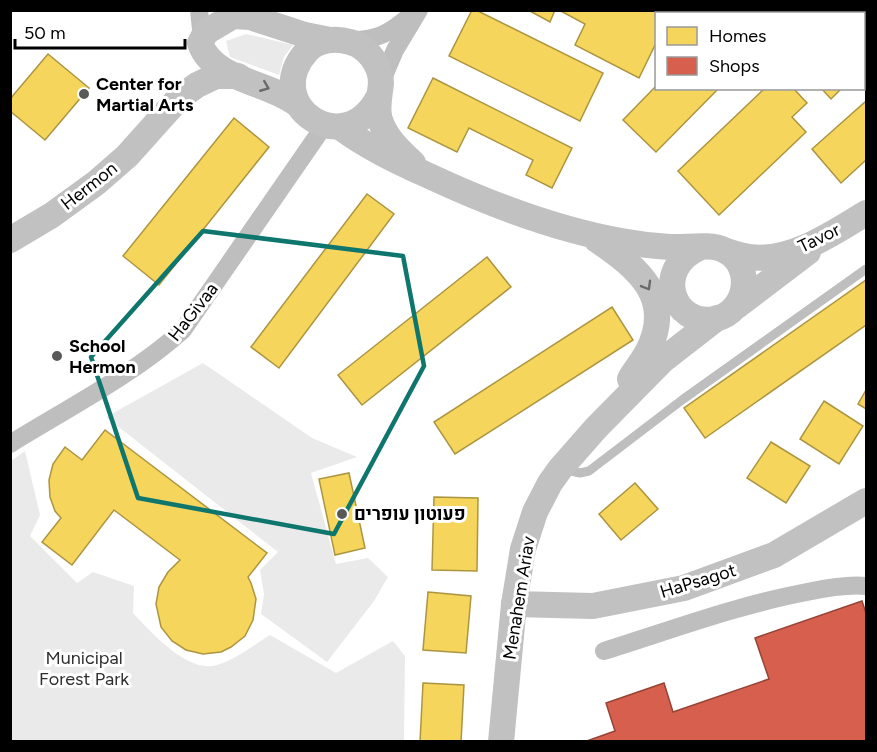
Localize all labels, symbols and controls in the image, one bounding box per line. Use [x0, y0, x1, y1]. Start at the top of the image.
scale bar [15, 12, 184, 50]
legend [655, 12, 865, 90]
text: 50 m [24, 22, 66, 44]
text: Homes [709, 25, 767, 47]
text: Shops [709, 55, 760, 77]
place label: Center for Martial Arts [96, 73, 194, 116]
one-way arrow [258, 80, 269, 92]
marker: Center for Martial Arts [77, 87, 91, 101]
street label: Hermon [57, 157, 121, 215]
street label: Tavor [795, 219, 843, 257]
street label: HaGivaa [163, 278, 223, 346]
one-way arrow [640, 280, 651, 290]
place label: School Hermon [69, 335, 136, 378]
marker: School Hermon [50, 349, 64, 363]
place label: פעוטון עופרים [354, 503, 466, 525]
marker: פעוטון עופרים [335, 507, 349, 521]
street label: Menahem Ariav [498, 534, 540, 661]
street label: HaPsagot [657, 559, 739, 603]
park label: Municipal Forest Park [39, 647, 129, 690]

